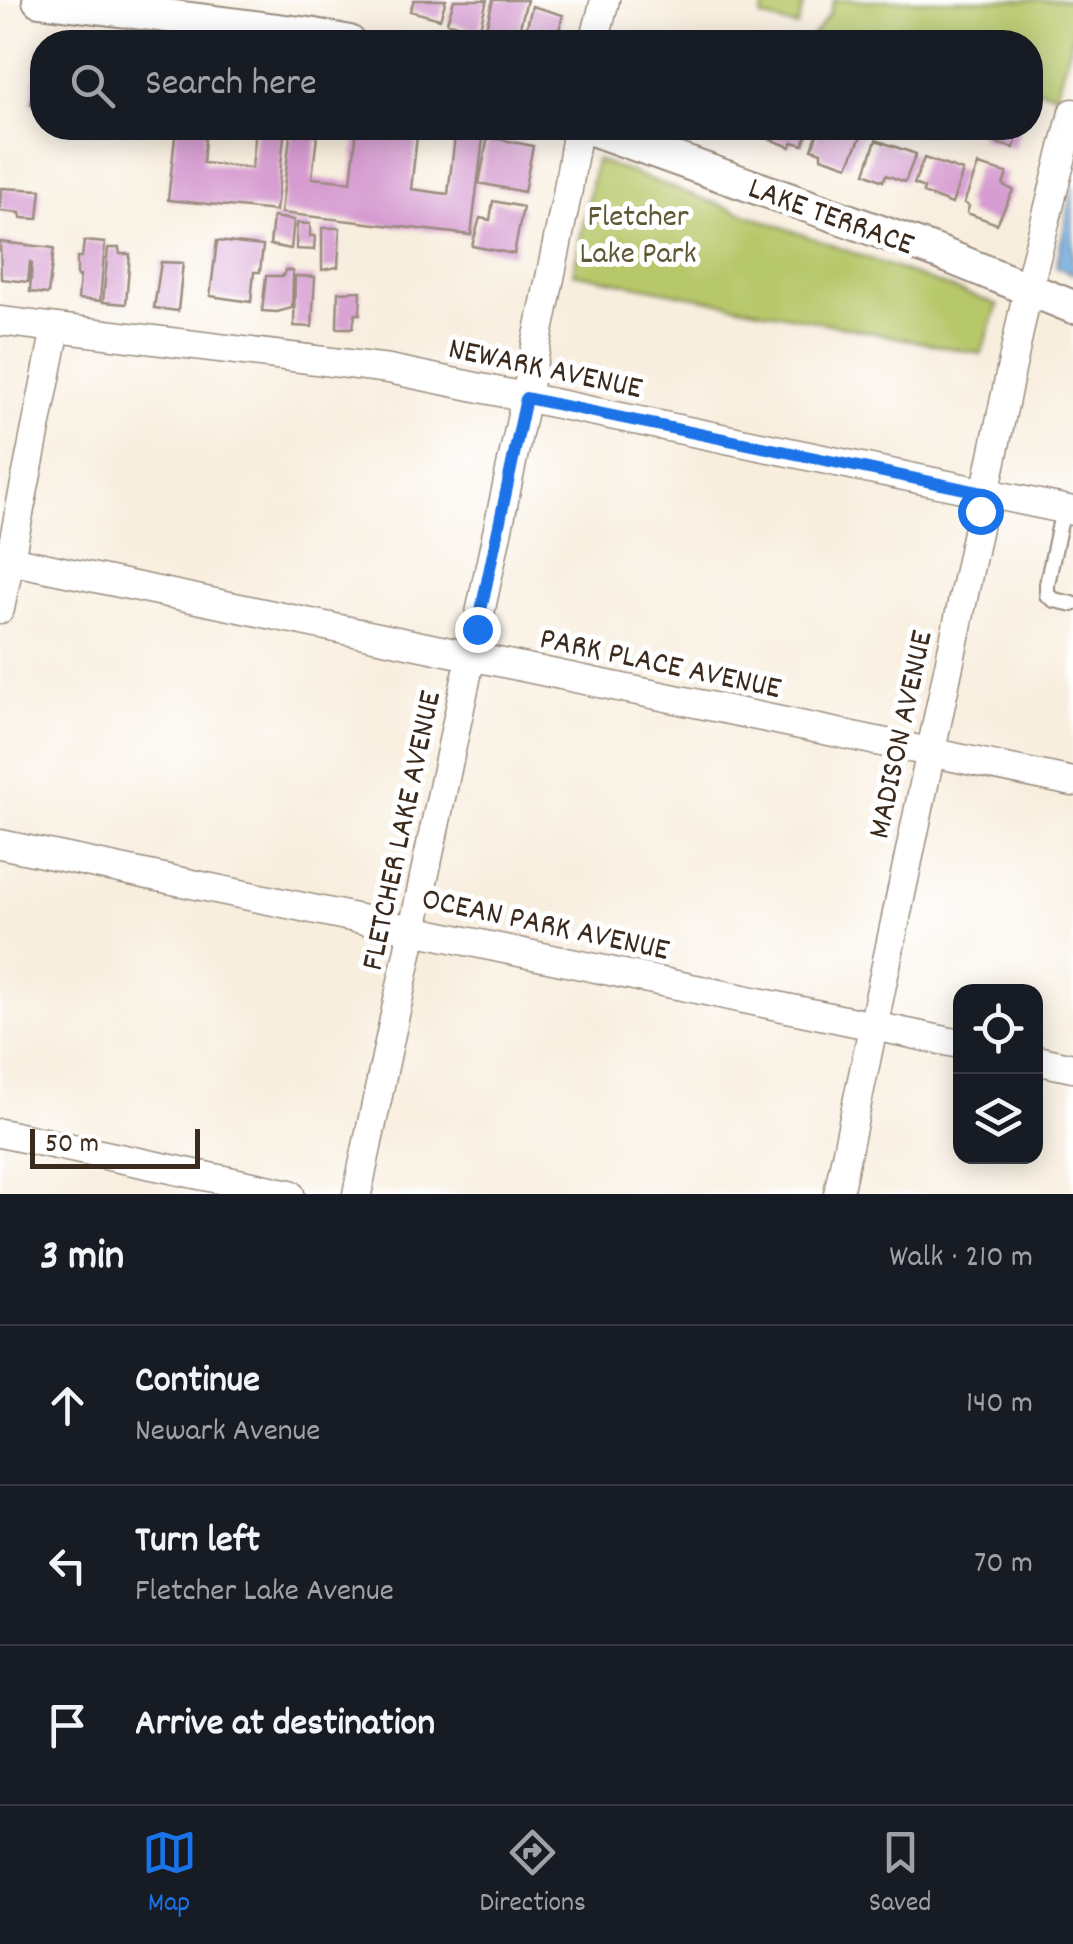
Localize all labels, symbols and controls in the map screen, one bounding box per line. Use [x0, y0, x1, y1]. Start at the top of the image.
search box [30, 30, 1043, 140]
icon: search [65, 58, 120, 113]
text: Search here [145, 58, 317, 113]
street label: LAKE TERRACE [741, 167, 920, 270]
park label: Fletcher Lake Park [579, 196, 697, 279]
street label: NEWARK AVENUE [444, 328, 647, 414]
route start [958, 489, 1004, 535]
route end [455, 607, 501, 653]
street label: PARK PLACE AVENUE [535, 618, 785, 714]
street label: MADISON AVENUE [858, 626, 947, 843]
street label: FLETCHER LAKE AVENUE [352, 687, 456, 975]
street label: OCEAN PARK AVENUE [417, 878, 674, 976]
map controls [953, 984, 1043, 1164]
button: locate [953, 984, 1043, 1074]
button: layers [953, 1074, 1043, 1164]
scale bar [30, 1124, 200, 1168]
text: 50 m [45, 1126, 99, 1166]
text: 3 min [40, 1229, 124, 1289]
text: Walk · 210 m [889, 1236, 1033, 1282]
text: Continue [135, 1355, 260, 1410]
icon: ahead [40, 1378, 95, 1433]
text: 140 m [966, 1382, 1033, 1428]
text: Newark Avenue [135, 1410, 320, 1456]
text: Turn left [135, 1515, 260, 1570]
icon: left [40, 1538, 95, 1593]
text: 70 m [974, 1542, 1033, 1588]
text: Fletcher Lake Avenue [135, 1570, 394, 1616]
icon: arrive [40, 1698, 95, 1753]
text: Arrive at destination [135, 1698, 435, 1753]
tab: Map [142, 1825, 197, 1925]
tab: Directions [480, 1825, 586, 1925]
tab: Saved [869, 1825, 931, 1925]

